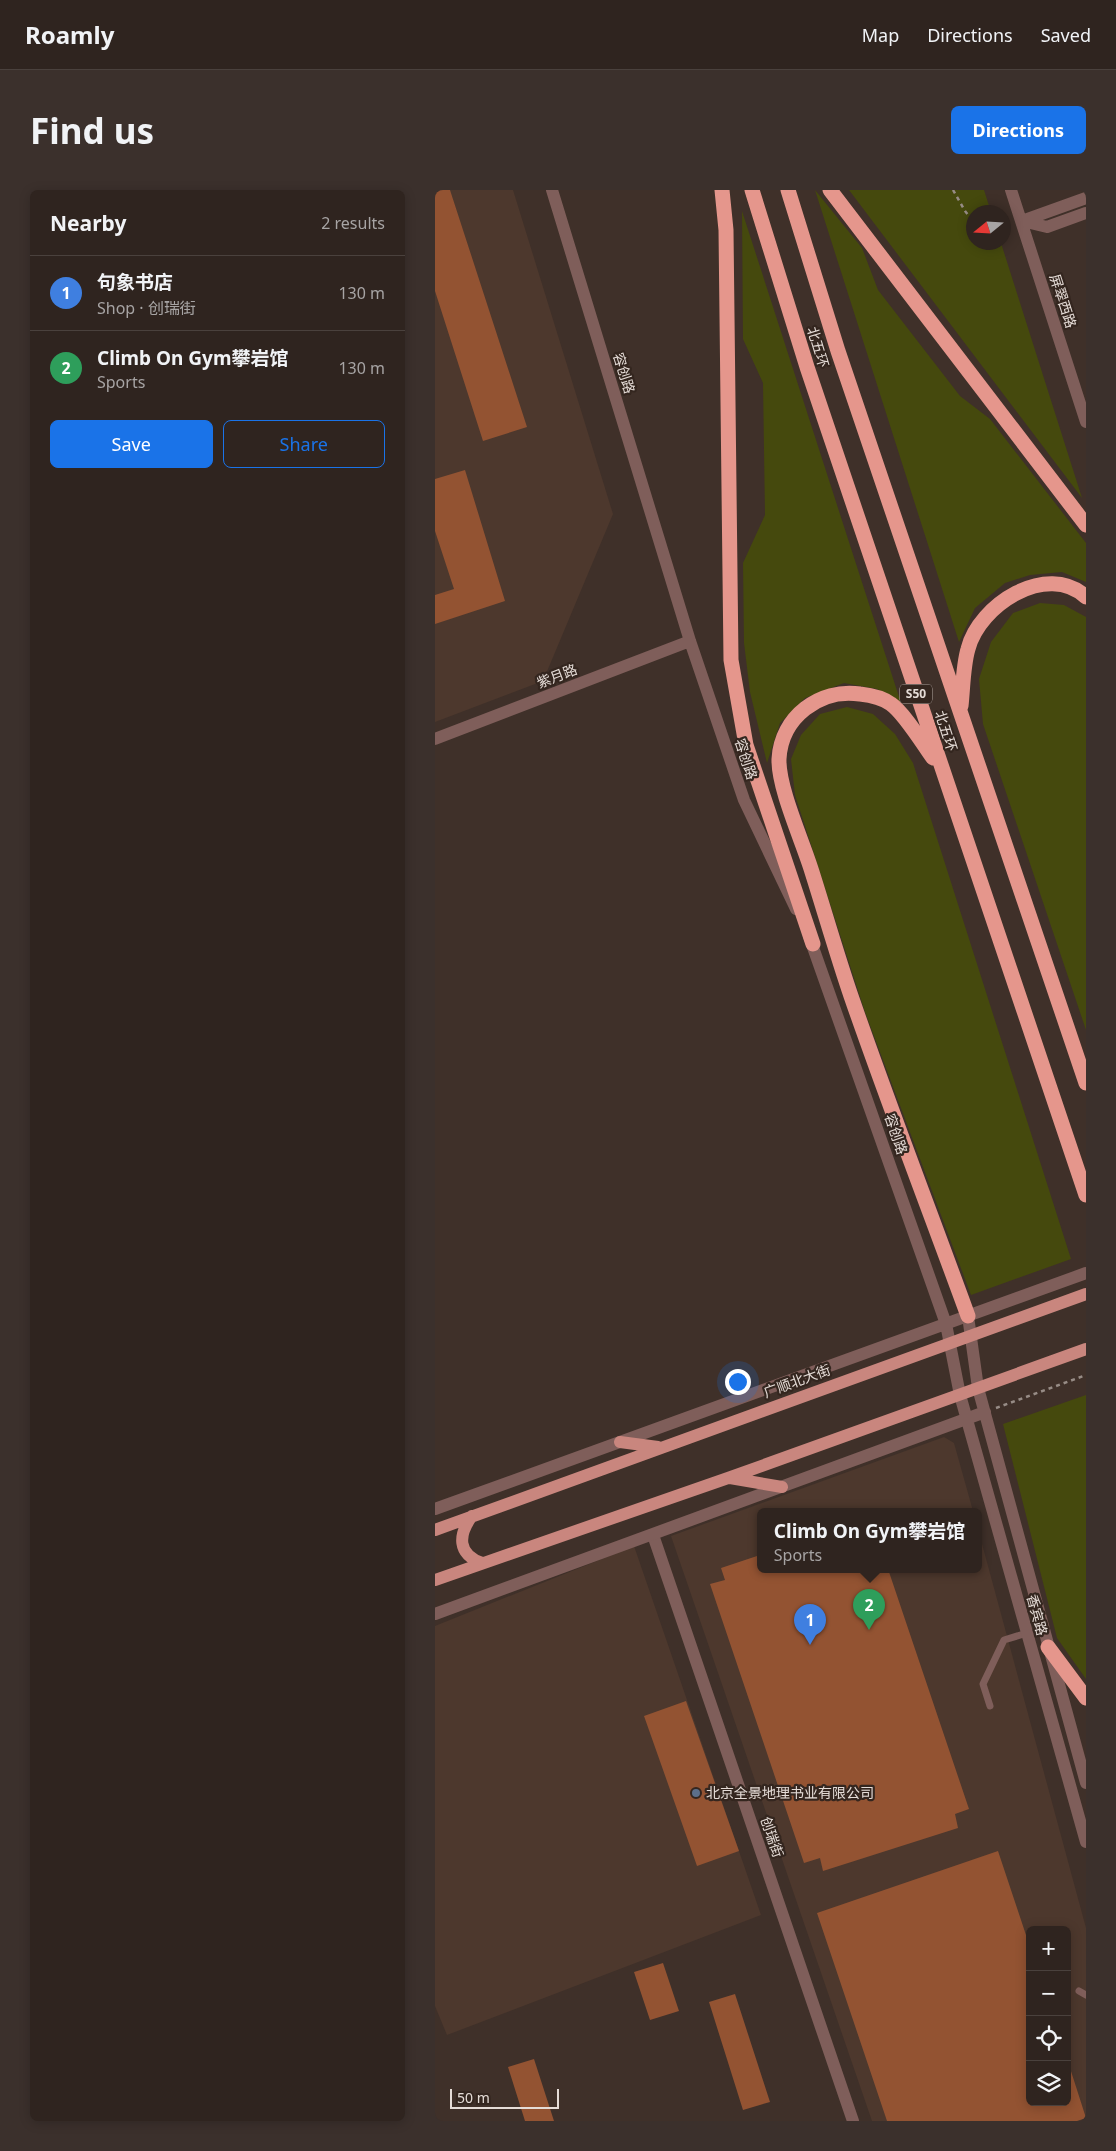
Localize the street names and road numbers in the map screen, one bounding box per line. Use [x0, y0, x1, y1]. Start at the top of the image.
street label: 屏翠西路 [1046, 271, 1081, 330]
street label: 北五环 [803, 324, 834, 370]
street label: 容创路 [609, 350, 640, 396]
street label: 紫月路 [534, 659, 580, 692]
road number: S50 [900, 684, 932, 704]
street label: 北五环 [931, 708, 962, 754]
street label: 容创路 [731, 736, 762, 782]
street label: 容创路 [881, 1111, 912, 1157]
street label: 广顺北大街 [761, 1360, 833, 1401]
street label: 香宾路 [1023, 1592, 1052, 1638]
street label: 创瑞街 [757, 1814, 788, 1860]

